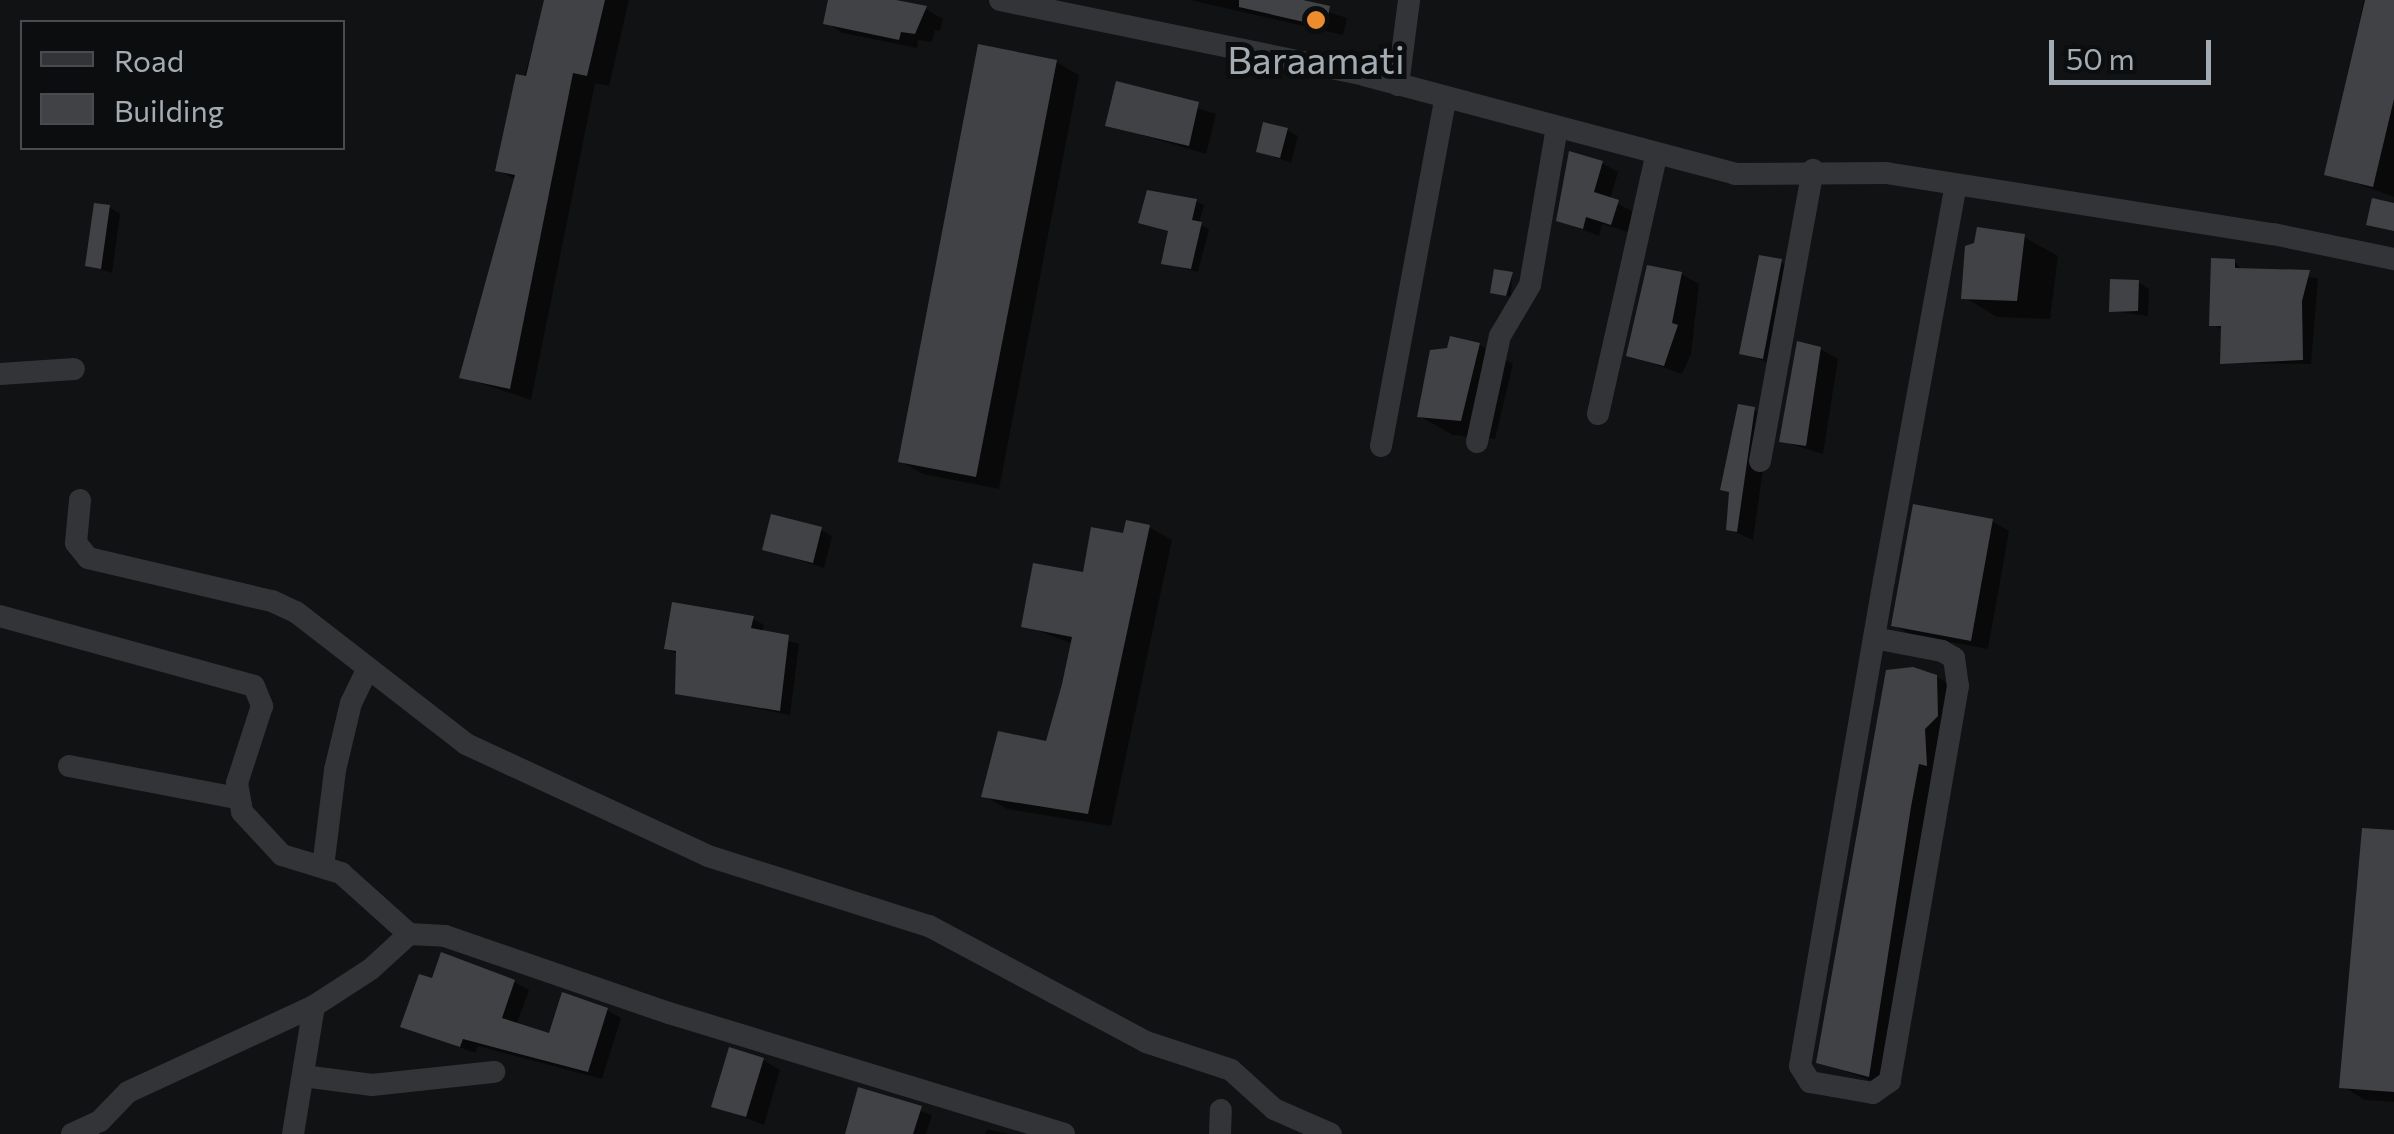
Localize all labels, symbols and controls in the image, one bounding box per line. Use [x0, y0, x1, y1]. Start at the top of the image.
marker: Baraamati [1305, 9, 1327, 31]
legend [20, 20, 345, 150]
scale bar [2054, 20, 2216, 82]
place label: Baraamati [1227, 36, 1405, 82]
text: 50 m [2066, 39, 2135, 76]
text: Road [114, 41, 184, 78]
text: Building [114, 91, 224, 128]

